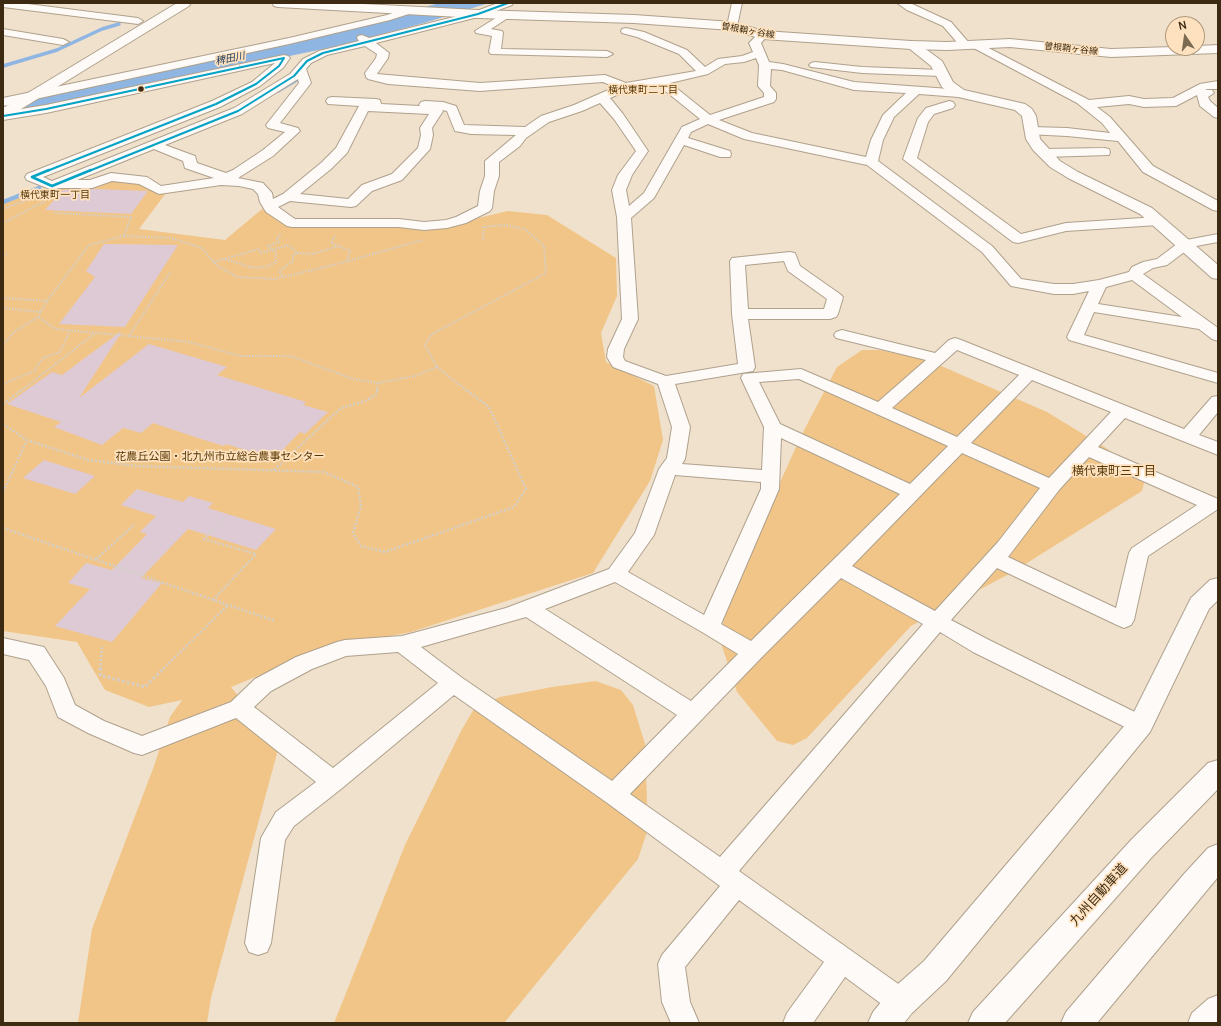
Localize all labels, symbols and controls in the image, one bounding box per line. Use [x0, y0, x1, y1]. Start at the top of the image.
north arrow [1165, 16, 1205, 56]
text: N [1177, 17, 1188, 33]
street label: 曽根鞘ヶ谷線 [720, 21, 776, 41]
street label: 曽根鞘ヶ谷線 [1044, 41, 1098, 57]
water label: 稗田川 [214, 50, 246, 68]
unlabelled marker [136, 84, 146, 94]
district label: 横代東町二丁目 [608, 84, 678, 96]
district label: 横代東町一丁目 [20, 189, 90, 201]
park label: 花農丘公園・北九州市立総合農事センター [116, 450, 324, 464]
district label: 横代東町三丁目 [1072, 465, 1156, 479]
street label: 九州自動車道 [1067, 861, 1131, 929]

